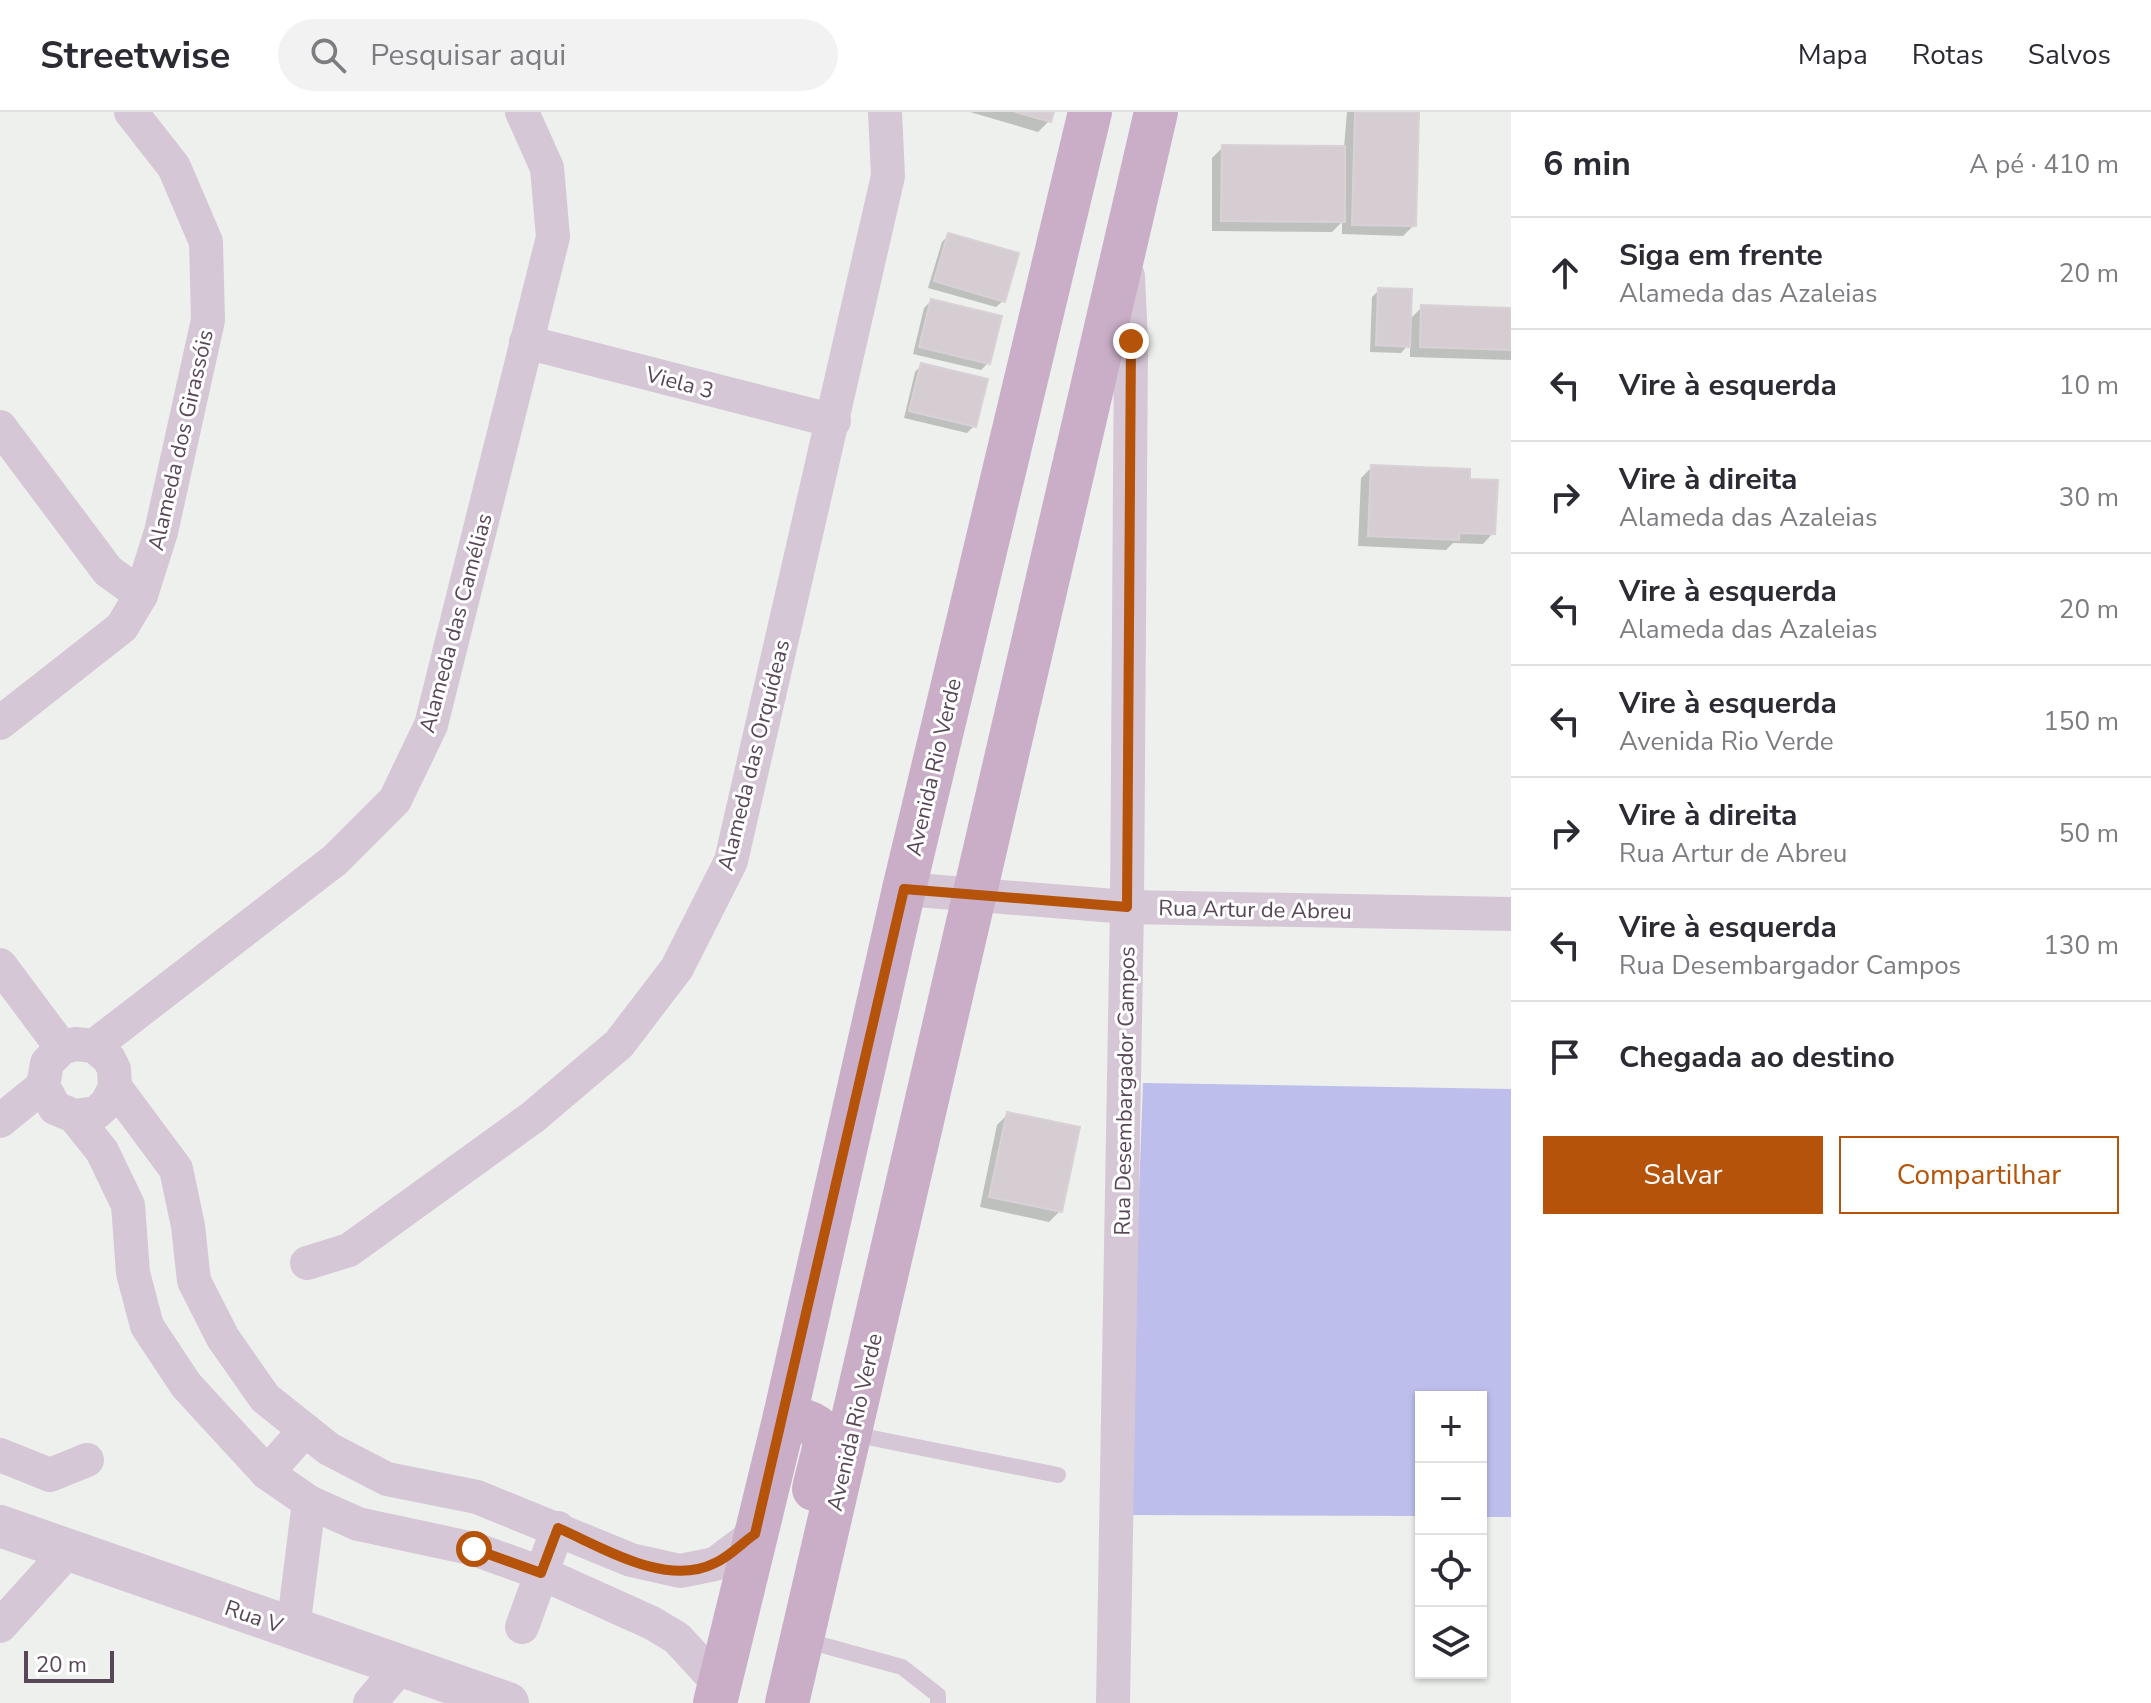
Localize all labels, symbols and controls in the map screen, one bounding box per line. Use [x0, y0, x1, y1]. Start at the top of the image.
search box [278, 19, 838, 91]
text: Streetwise [40, 30, 230, 81]
icon: search [306, 33, 350, 77]
text: Pesquisar aqui [370, 35, 566, 76]
text: Mapa [1798, 36, 1868, 74]
text: Rotas [1912, 36, 1984, 74]
text: Salvos [2028, 36, 2111, 74]
text: 6 min [1543, 141, 1631, 187]
text: A pé · 410 m [1969, 147, 2119, 182]
text: Siga em frente [1619, 235, 1823, 276]
icon: ahead [1543, 251, 1587, 295]
text: 20 m [2059, 256, 2119, 291]
text: Alameda das Azaleias [1619, 276, 1878, 311]
route end [1113, 323, 1149, 359]
street label: Alameda dos Girassóis [141, 327, 221, 554]
street label: Viela 3 [642, 359, 717, 406]
icon: left [1543, 363, 1587, 407]
text: Vire à esquerda [1619, 365, 1837, 406]
text: 10 m [2059, 368, 2119, 403]
text: Vire à direita [1619, 459, 1797, 500]
icon: right [1543, 475, 1587, 519]
text: 30 m [2059, 480, 2119, 515]
text: Alameda das Azaleias [1619, 500, 1878, 535]
street label: Alameda das Camélias [412, 510, 500, 736]
text: Vire à esquerda [1619, 571, 1837, 612]
icon: left [1543, 587, 1587, 631]
text: 20 m [2059, 592, 2119, 627]
text: Alameda das Azaleias [1619, 612, 1878, 647]
street label: Alameda das Orquídeas [711, 637, 797, 874]
street label: Avenida Rio Verde [899, 675, 969, 859]
text: Vire à esquerda [1619, 683, 1837, 724]
icon: left [1543, 699, 1587, 743]
text: 150 m [2043, 704, 2119, 739]
text: Avenida Rio Verde [1619, 724, 1834, 759]
text: Vire à direita [1619, 795, 1797, 836]
icon: right [1543, 811, 1587, 855]
text: 50 m [2059, 816, 2119, 851]
text: Rua Artur de Abreu [1619, 836, 1847, 871]
street label: Rua Artur de Abreu [1158, 893, 1352, 927]
text: Vire à esquerda [1619, 907, 1837, 948]
icon: left [1543, 923, 1587, 967]
text: 130 m [2043, 928, 2119, 963]
street label: Rua Desembargador Campos [1107, 946, 1143, 1236]
text: Rua Desembargador Campos [1619, 948, 1961, 983]
icon: arrive [1543, 1035, 1587, 1079]
text: Chegada ao destino [1619, 1037, 1895, 1078]
button: Salvar [1543, 1136, 1823, 1214]
button: Compartilhar [1839, 1136, 2119, 1214]
street label: Avenida Rio Verde [820, 1330, 890, 1514]
map controls [1415, 1391, 1487, 1679]
button: + [1415, 1391, 1487, 1463]
button: − [1415, 1463, 1487, 1535]
route start [456, 1531, 492, 1567]
button: locate [1415, 1535, 1487, 1607]
street label: Rua V [221, 1593, 287, 1641]
button: layers [1415, 1607, 1487, 1679]
scale bar [24, 1647, 114, 1683]
text: 20 m [36, 1650, 87, 1680]

